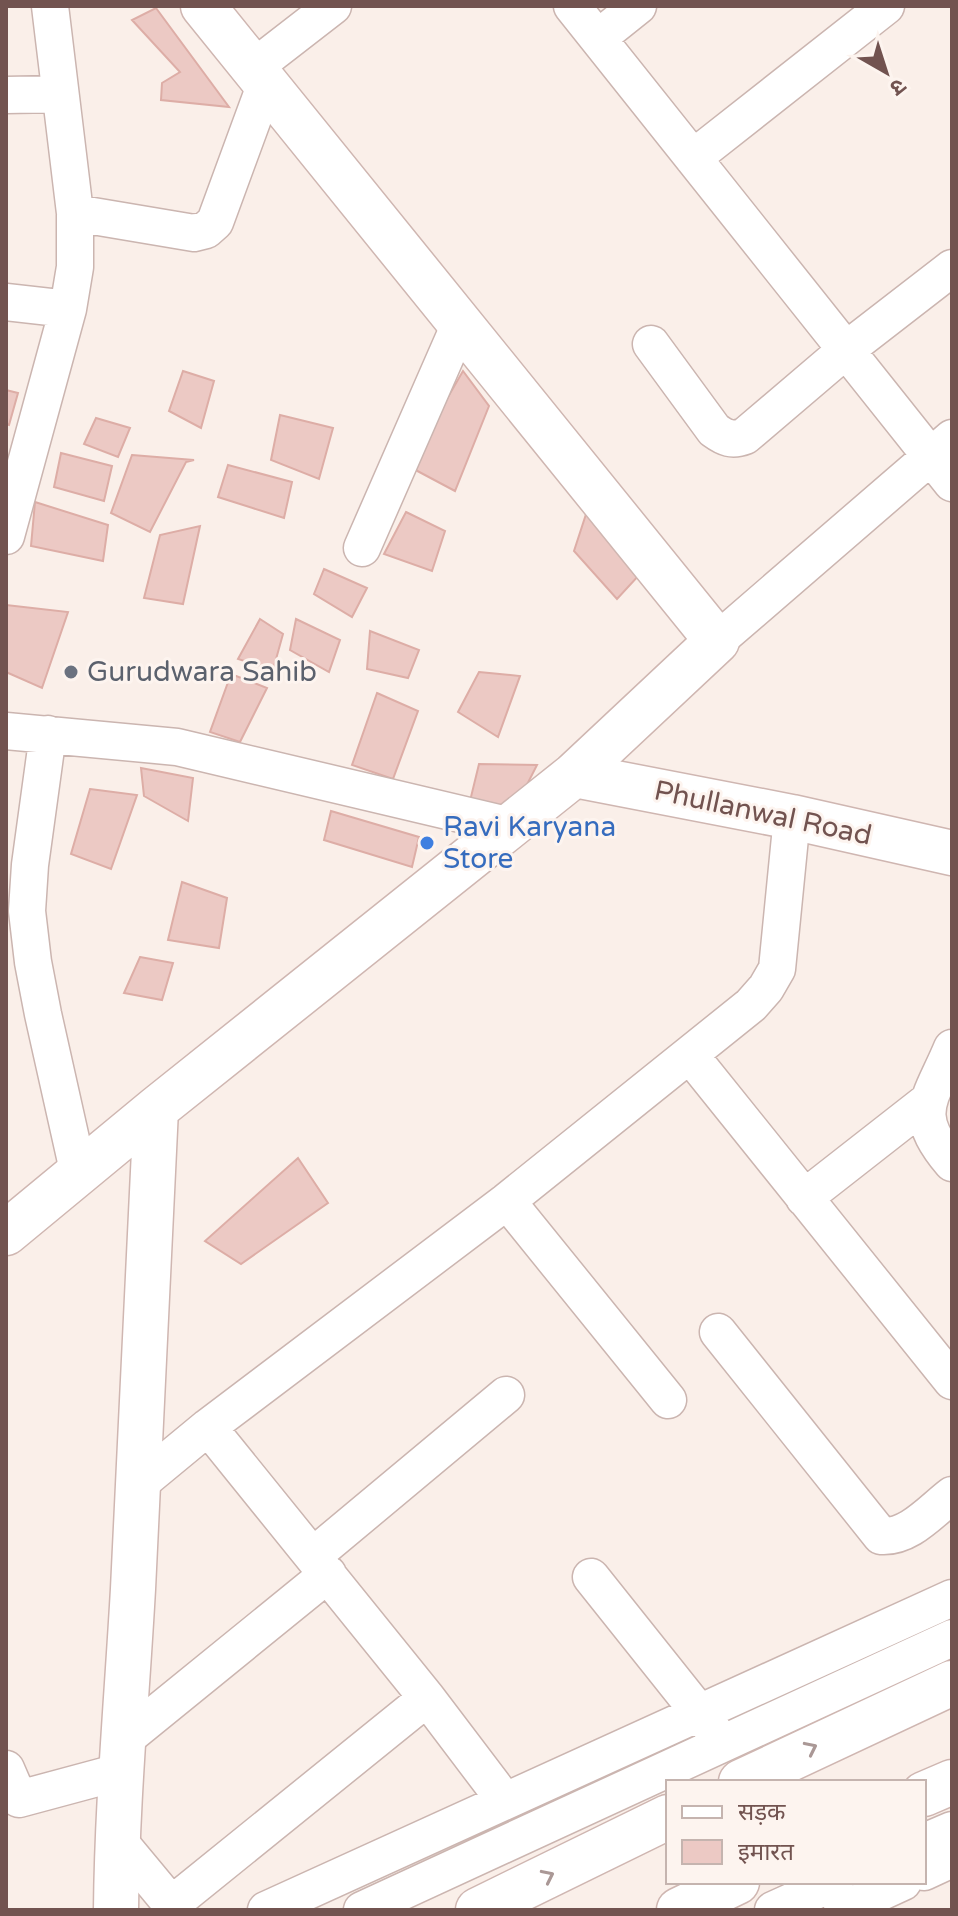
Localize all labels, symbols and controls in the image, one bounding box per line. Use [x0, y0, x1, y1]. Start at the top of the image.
north arrow [846, 32, 926, 112]
text: उ [884, 73, 911, 102]
place label: Gurudwara Sahib [87, 655, 317, 689]
marker: Gurudwara Sahib [62, 663, 80, 681]
street label: Phullanwal Road [651, 773, 875, 853]
place label: Ravi Karyana Store [443, 810, 616, 876]
marker: Ravi Karyana Store [418, 834, 436, 852]
one-way arrow [802, 1742, 817, 1758]
legend [666, 1780, 926, 1884]
text: सड़क [738, 1798, 786, 1827]
text: इमारत [738, 1838, 795, 1867]
one-way arrow [540, 1870, 555, 1886]

